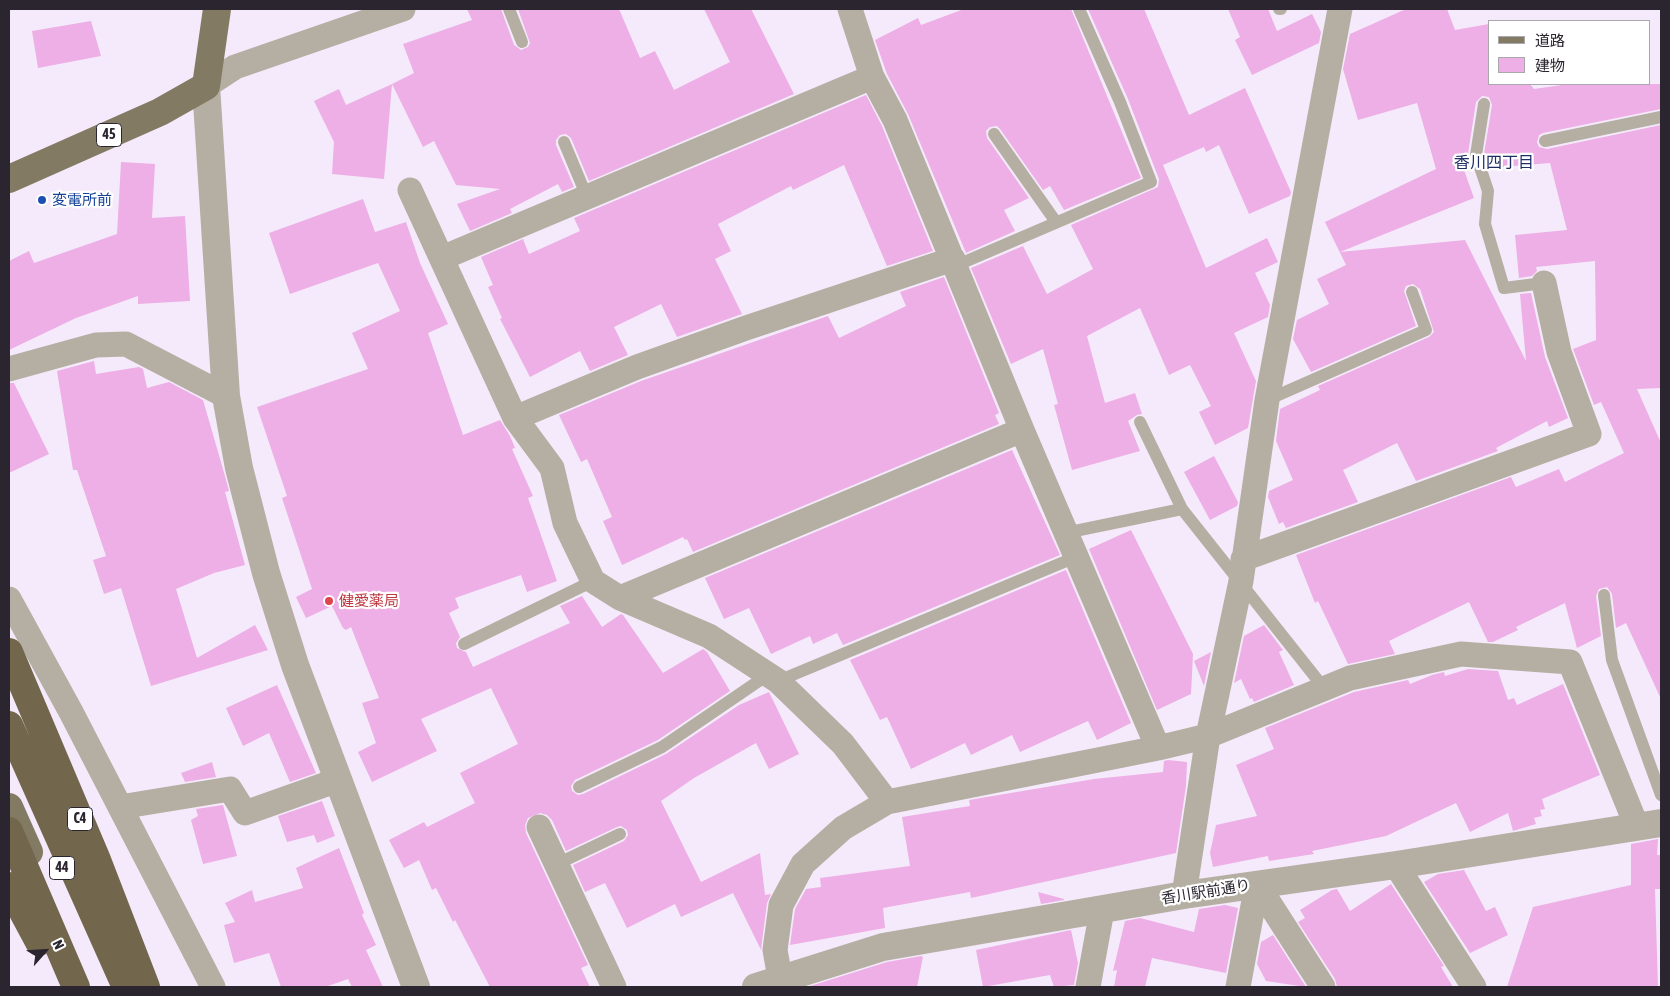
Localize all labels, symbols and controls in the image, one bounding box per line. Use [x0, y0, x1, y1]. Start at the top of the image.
legend [1488, 20, 1650, 85]
text: 道路 [1535, 32, 1565, 49]
text: 建物 [1535, 57, 1565, 74]
road number: 45 [96, 124, 122, 146]
district label: 香川四丁目 [1454, 153, 1534, 173]
place label: 変電所前 [52, 191, 112, 209]
marker: 変電所前 [36, 194, 48, 206]
place label: 健愛薬局 [339, 592, 399, 610]
marker: 健愛薬局 [323, 595, 335, 607]
road number: C4 [68, 808, 92, 831]
road number: 44 [50, 856, 74, 880]
street label: 香川駅前通り [1160, 876, 1252, 908]
north arrow [20, 926, 70, 976]
text: N [49, 937, 67, 952]

